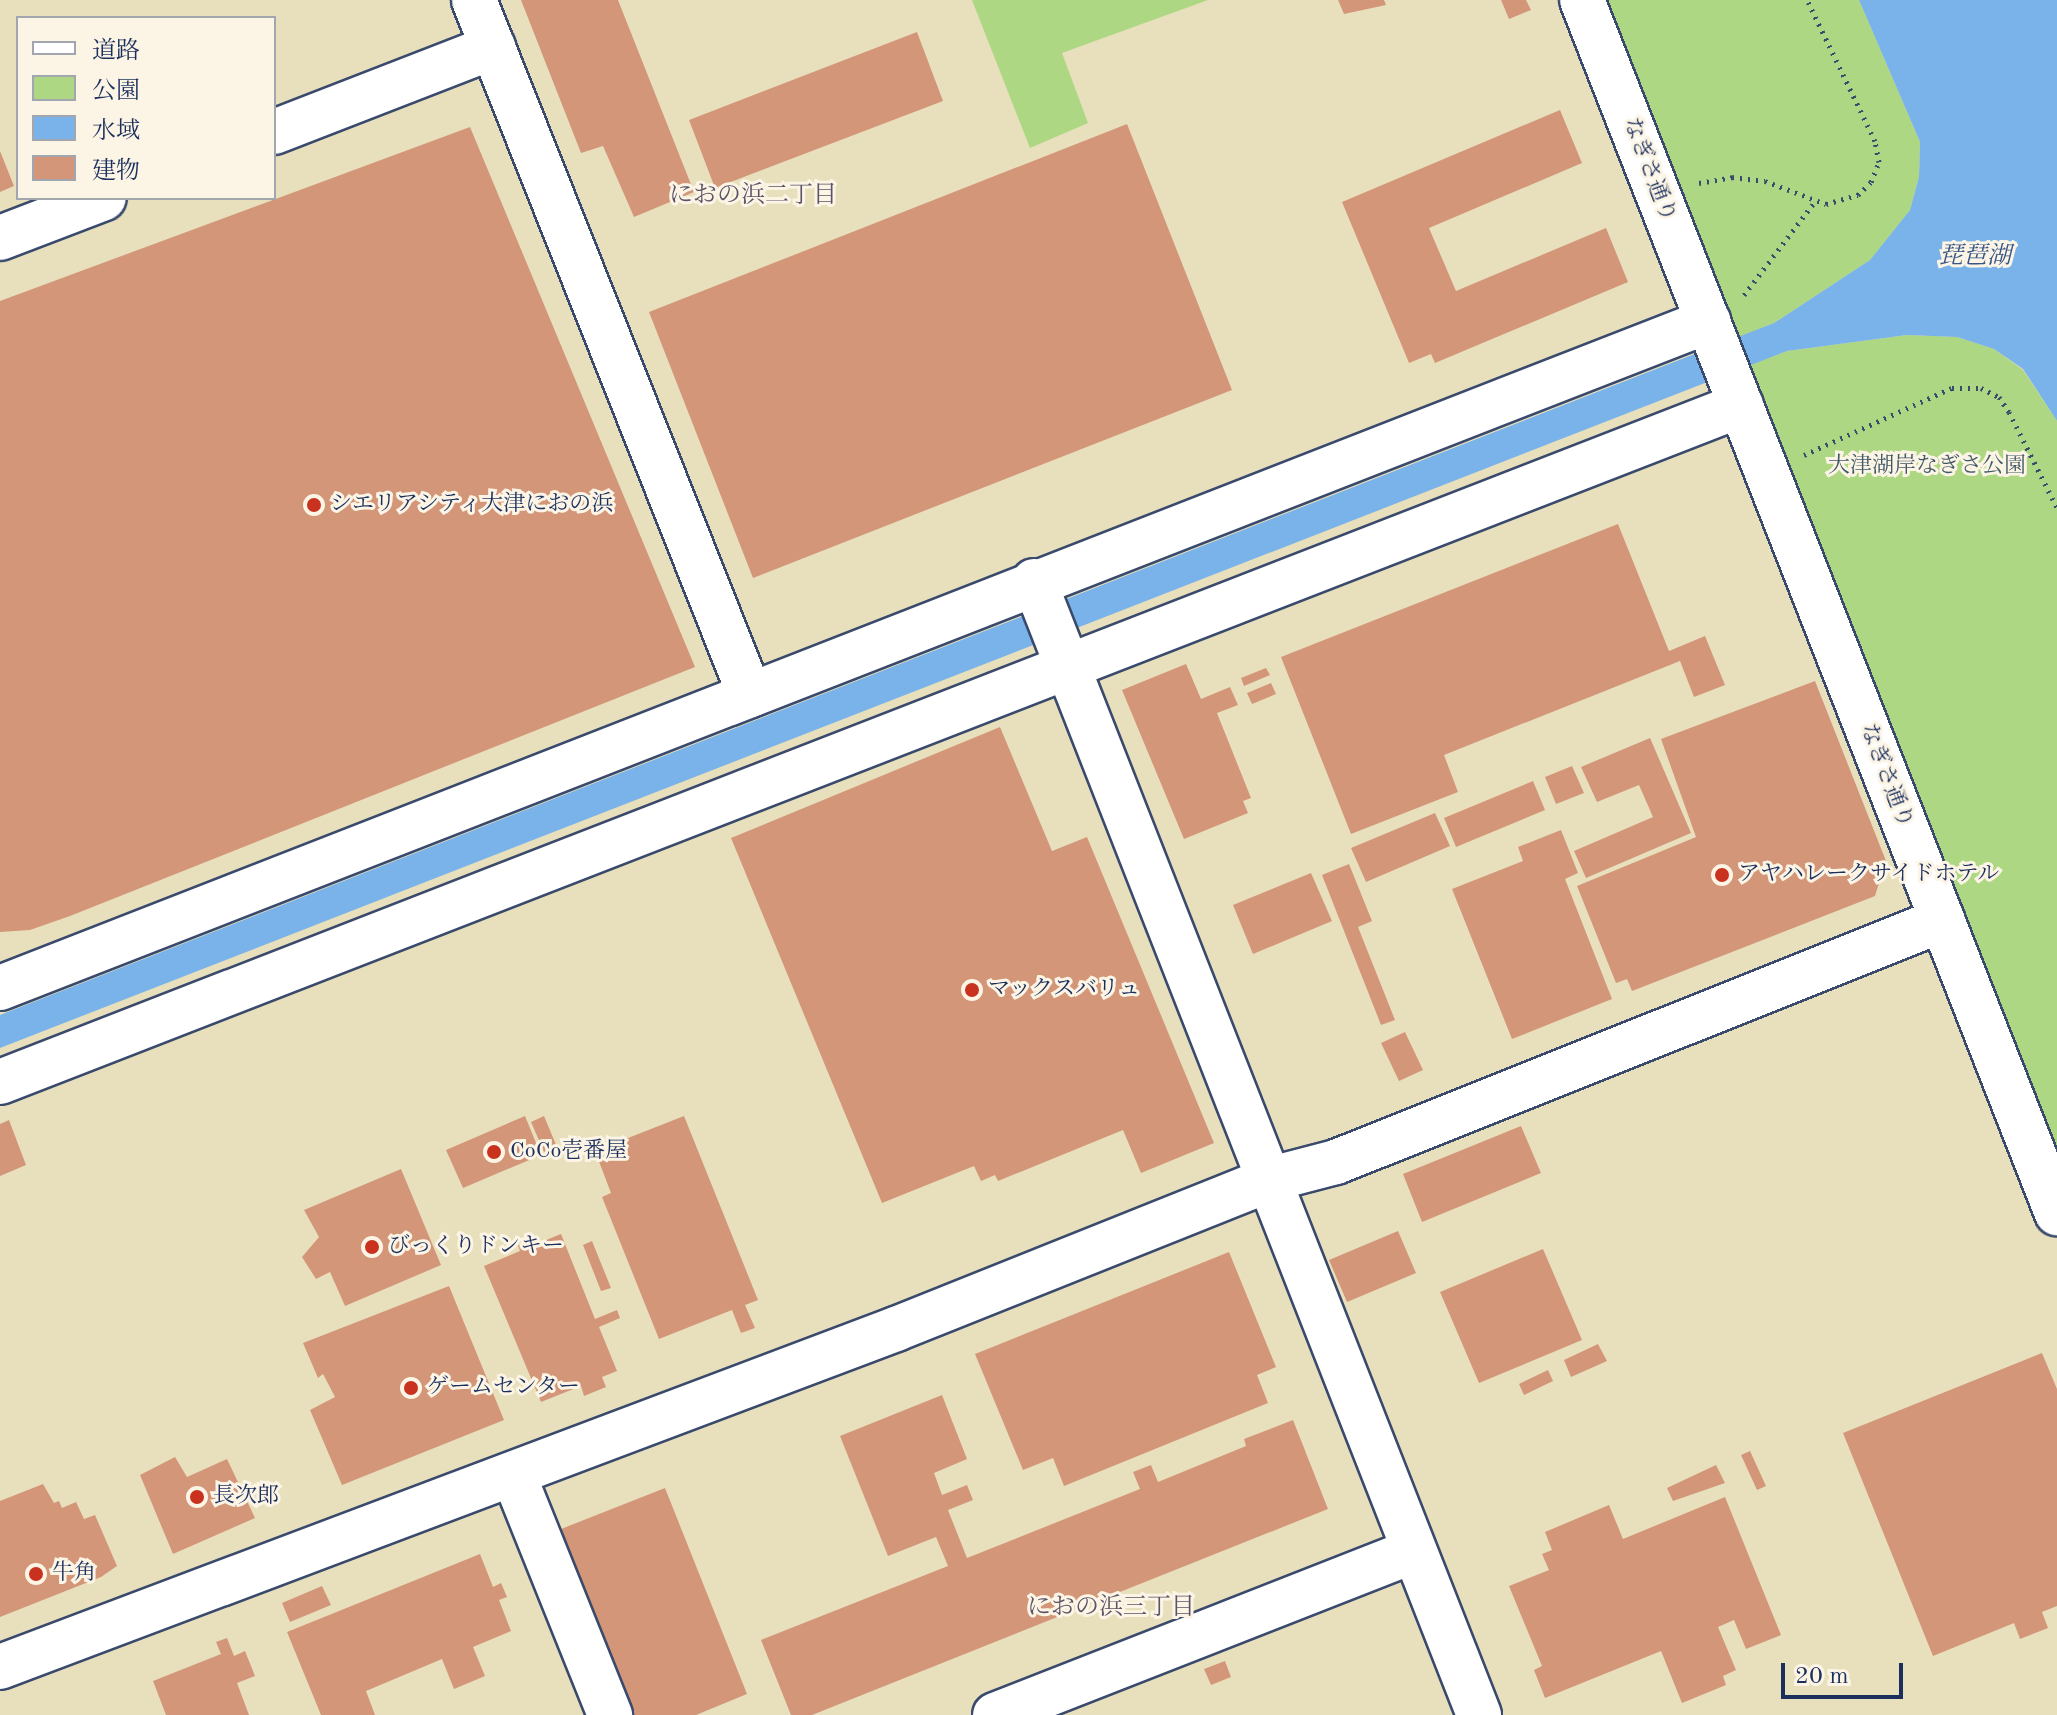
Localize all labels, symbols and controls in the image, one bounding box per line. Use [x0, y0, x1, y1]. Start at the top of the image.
legend [16, 16, 276, 200]
text: 道路 [92, 40, 140, 64]
text: 公園 [92, 80, 140, 104]
street label: なぎさ通り [1617, 114, 1681, 226]
text: 水域 [92, 120, 140, 144]
text: 建物 [92, 160, 140, 184]
district label: におの浜二丁目 [669, 183, 837, 211]
water label: 琵琶湖 [1939, 244, 2011, 272]
park label: 大津湖岸なぎさ公園 [1828, 454, 2026, 480]
place label: シエリアシティ大津におの浜 [330, 492, 616, 518]
marker: シエリアシティ大津におの浜 [305, 496, 323, 514]
street label: なぎさ通り [1854, 720, 1918, 832]
place label: アヤハレークサイドホテル [1738, 862, 2002, 888]
marker: アヤハレークサイドホテル [1713, 866, 1731, 884]
place label: マックスバリュ [988, 977, 1142, 1003]
marker: マックスバリュ [963, 981, 981, 999]
place label: CoCo壱番屋 [510, 1139, 627, 1165]
marker: CoCo壱番屋 [485, 1143, 503, 1161]
place label: びっくりドンキー [388, 1234, 564, 1260]
marker: びっくりドンキー [363, 1238, 381, 1256]
place label: ゲームセンター [427, 1375, 581, 1401]
marker: ゲームセンター [402, 1379, 420, 1397]
place label: 長次郎 [213, 1484, 279, 1510]
marker: 長次郎 [188, 1488, 206, 1506]
place label: 牛角 [52, 1561, 96, 1587]
marker: 牛角 [27, 1565, 45, 1583]
district label: におの浜三丁目 [1027, 1595, 1195, 1623]
scale bar [1785, 1647, 1907, 1697]
text: 20 m [1795, 1665, 1849, 1689]

